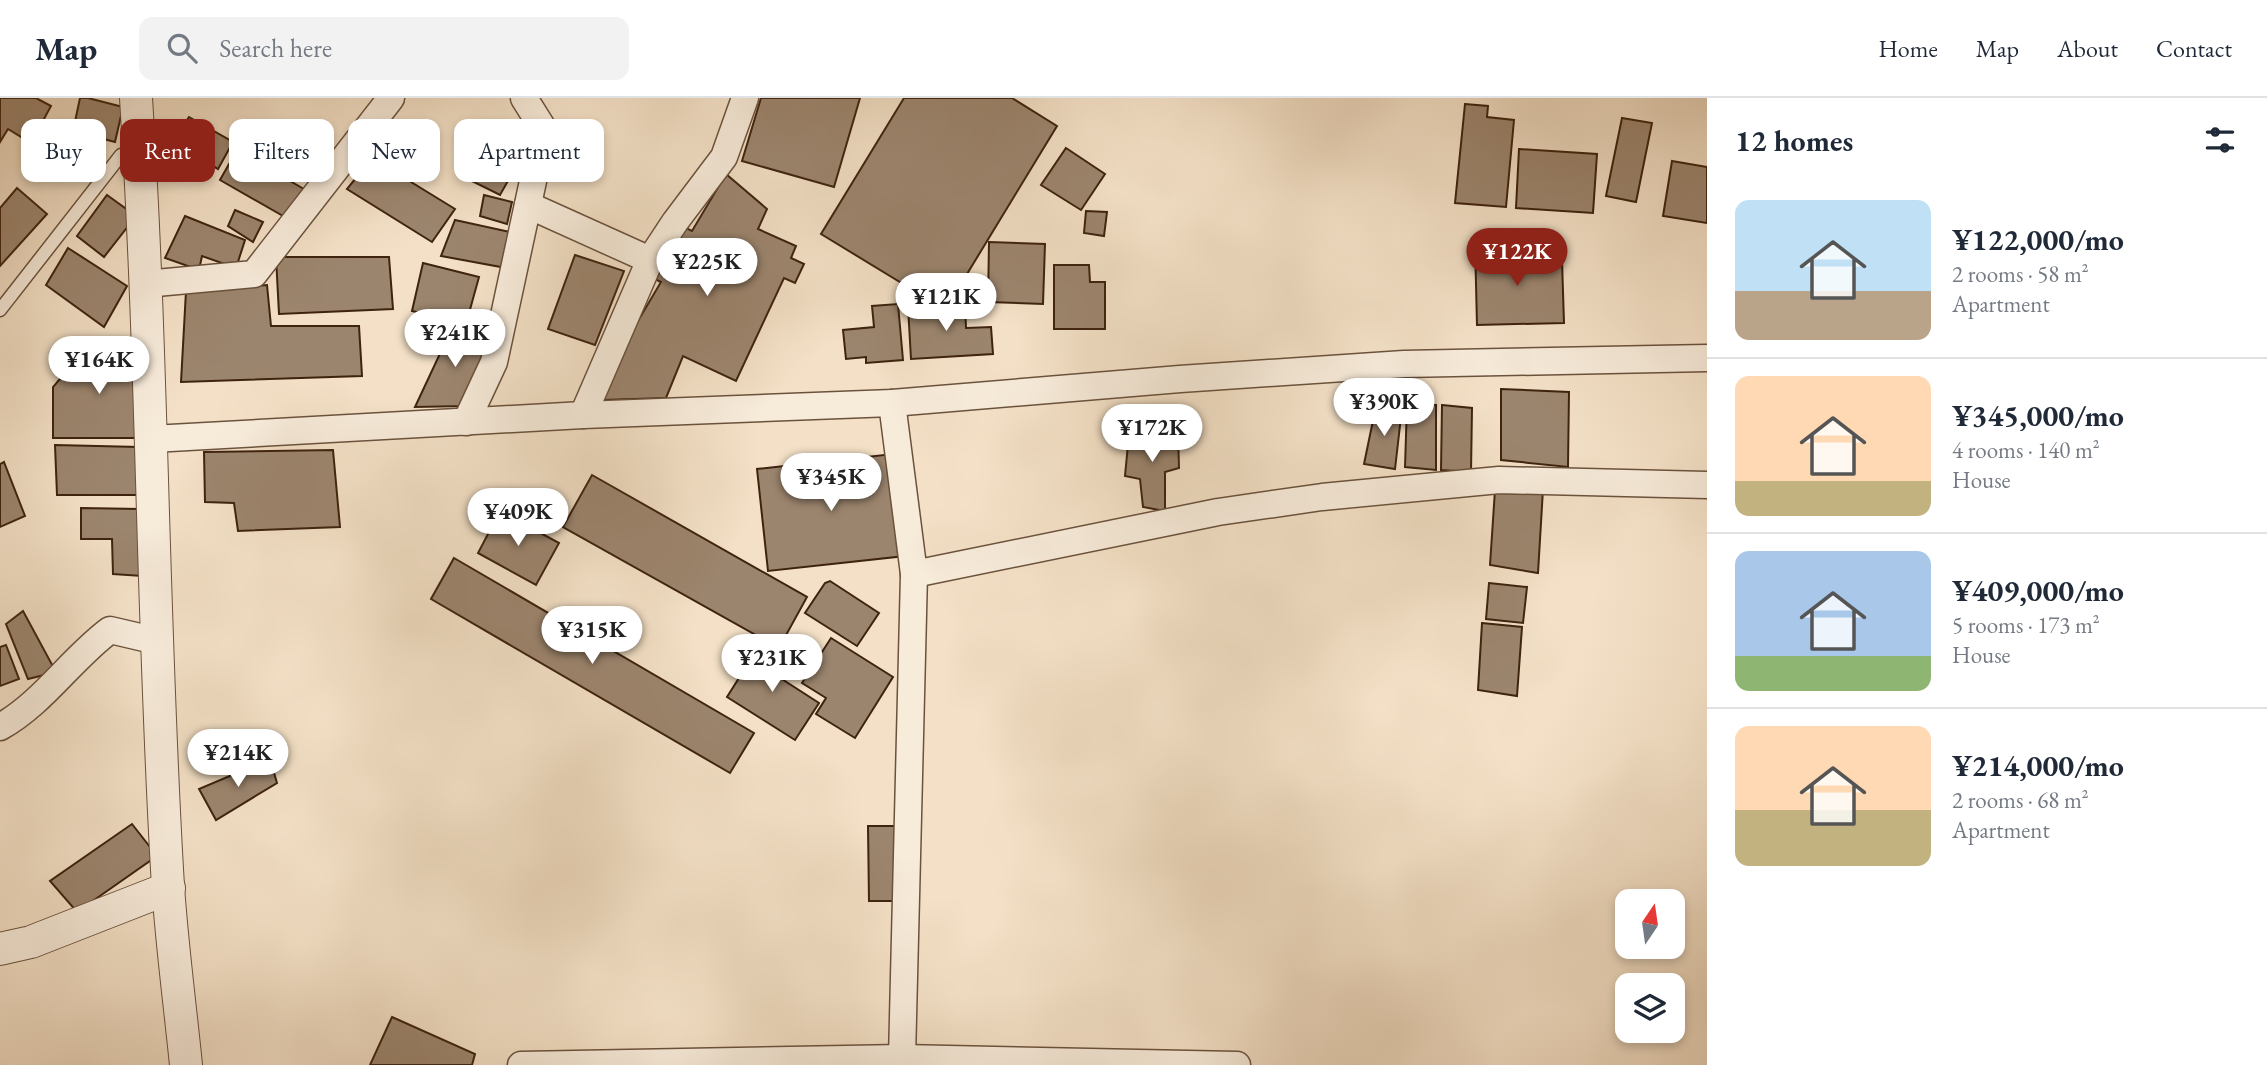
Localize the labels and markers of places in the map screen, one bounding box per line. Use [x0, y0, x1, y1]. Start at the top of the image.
pin: ¥122K [1468, 228, 1566, 288]
pin: ¥225K [658, 238, 756, 298]
pin: ¥121K [897, 274, 995, 333]
pin: ¥241K [406, 310, 504, 369]
pin: ¥164K [50, 336, 148, 396]
pin: ¥390K [1335, 378, 1433, 438]
pin: ¥172K [1103, 404, 1201, 464]
pin: ¥345K [782, 454, 880, 513]
pin: ¥409K [469, 489, 567, 548]
pin: ¥315K [543, 606, 641, 666]
pin: ¥231K [723, 634, 821, 694]
pin: ¥214K [189, 730, 287, 789]

